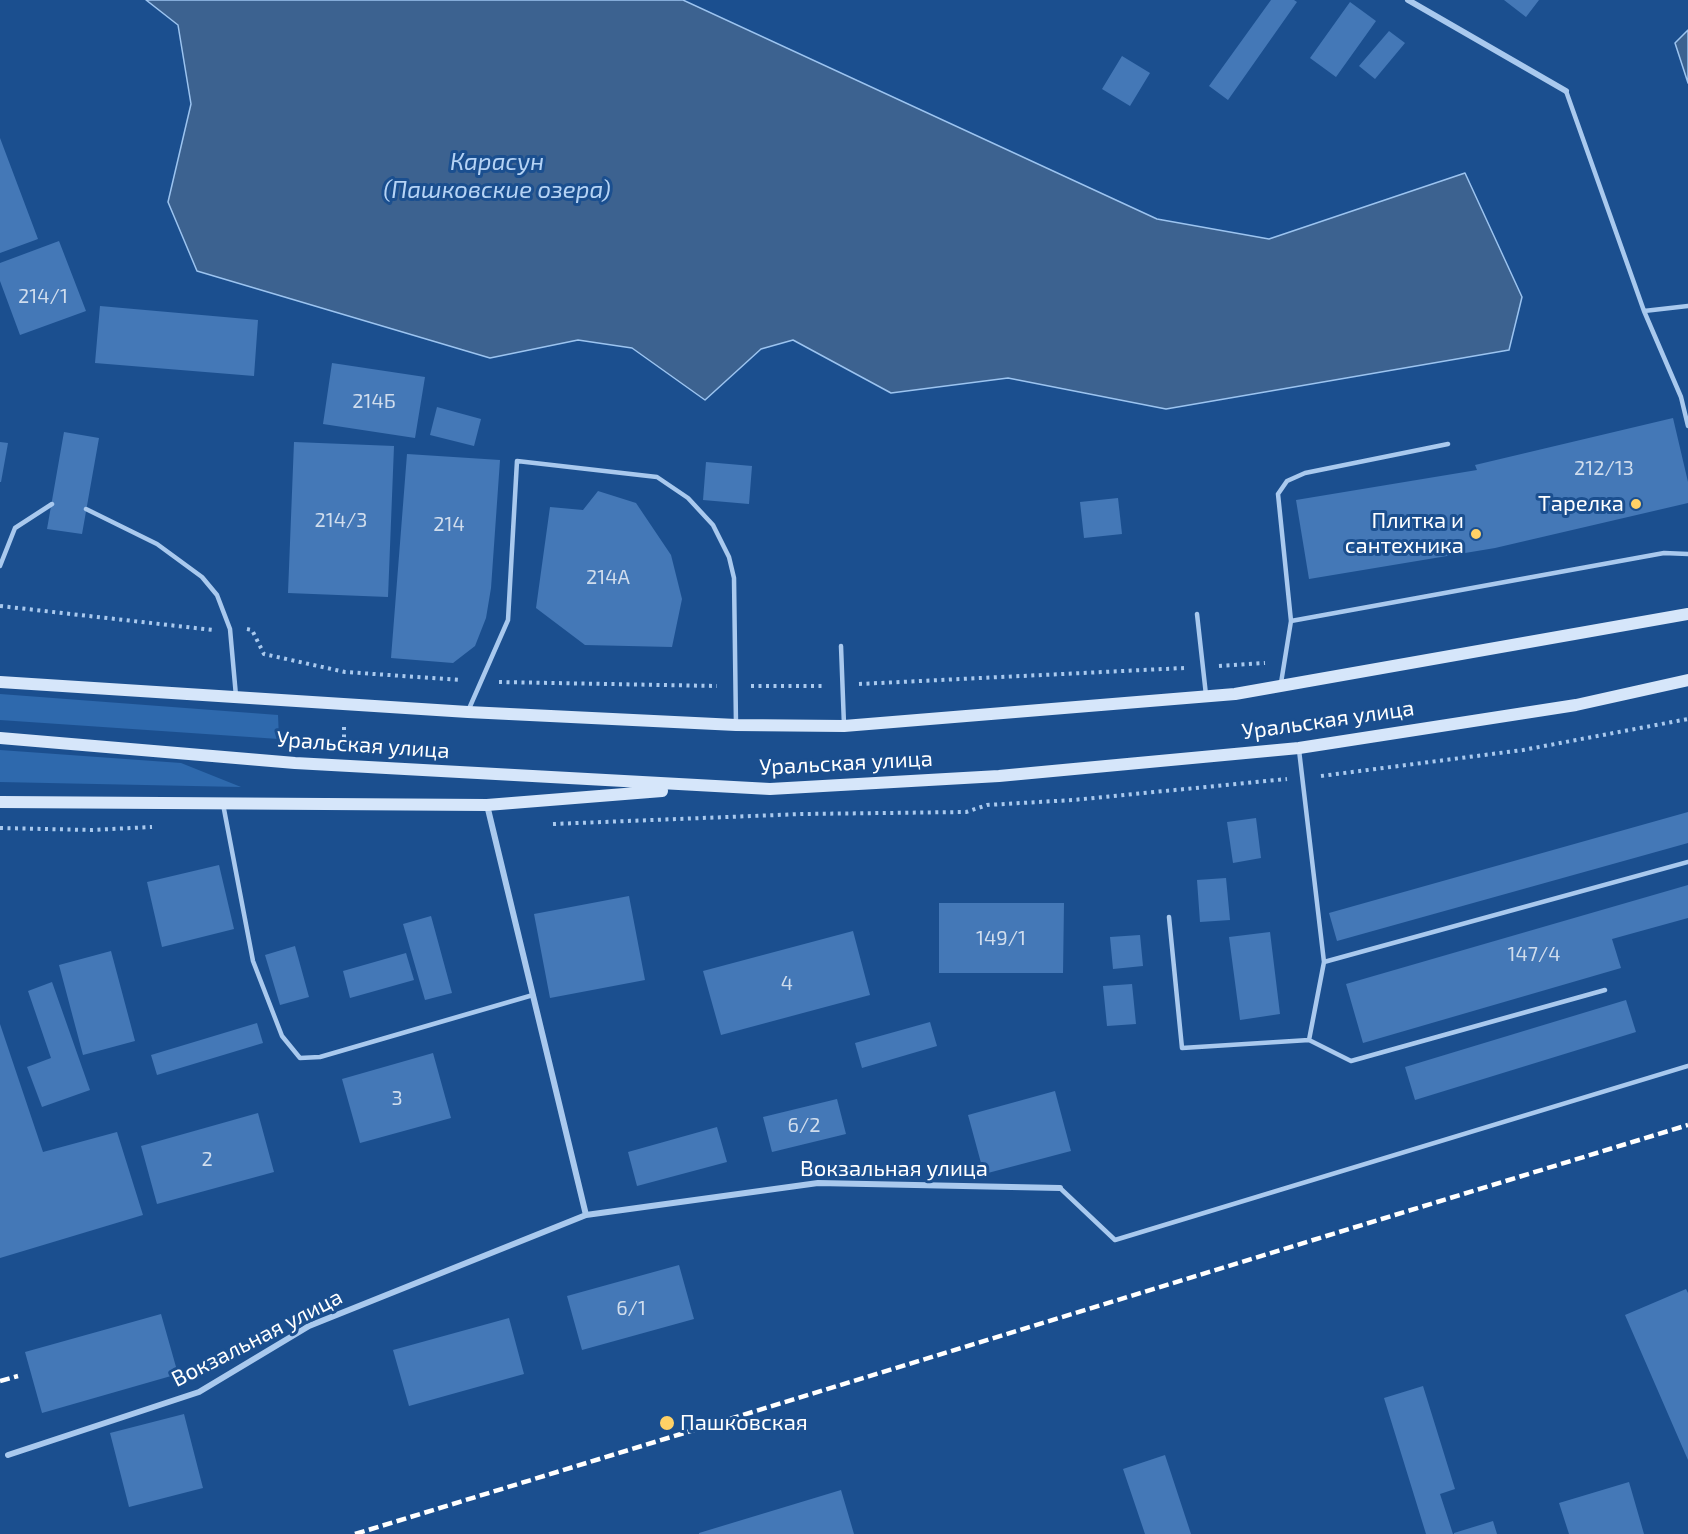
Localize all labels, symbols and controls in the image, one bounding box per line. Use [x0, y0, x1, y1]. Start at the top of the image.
water label: Карасун (Пашковские озера) [383, 148, 611, 204]
house number: 214/1 [18, 284, 68, 308]
house number: 214Б [352, 389, 396, 413]
house number: 212/13 [1574, 456, 1634, 480]
place label: Тарелка [1538, 491, 1624, 517]
marker: Тарелка [1629, 497, 1643, 511]
house number: 214/3 [315, 508, 367, 532]
place label: Плитка и сантехника [1345, 508, 1464, 560]
house number: 214 [433, 512, 465, 536]
marker: Плитка и сантехника [1469, 527, 1483, 541]
house number: 214А [586, 565, 630, 589]
street label: Уральская улица [1240, 695, 1416, 745]
street label: Уральская улица [276, 726, 450, 764]
street label: Уральская улица [759, 745, 933, 781]
house number: 149/1 [976, 926, 1026, 950]
house number: 147/4 [1507, 942, 1561, 966]
house number: 4 [781, 971, 793, 995]
house number: 3 [391, 1086, 403, 1110]
house number: 6/2 [787, 1113, 821, 1137]
house number: 2 [201, 1147, 213, 1171]
street label: Вокзальная улица [800, 1156, 988, 1182]
street label: Вокзальная улица [167, 1284, 347, 1392]
house number: 6/1 [616, 1296, 646, 1320]
place label: Пашковская [680, 1410, 808, 1436]
marker: Пашковская [658, 1414, 676, 1432]

